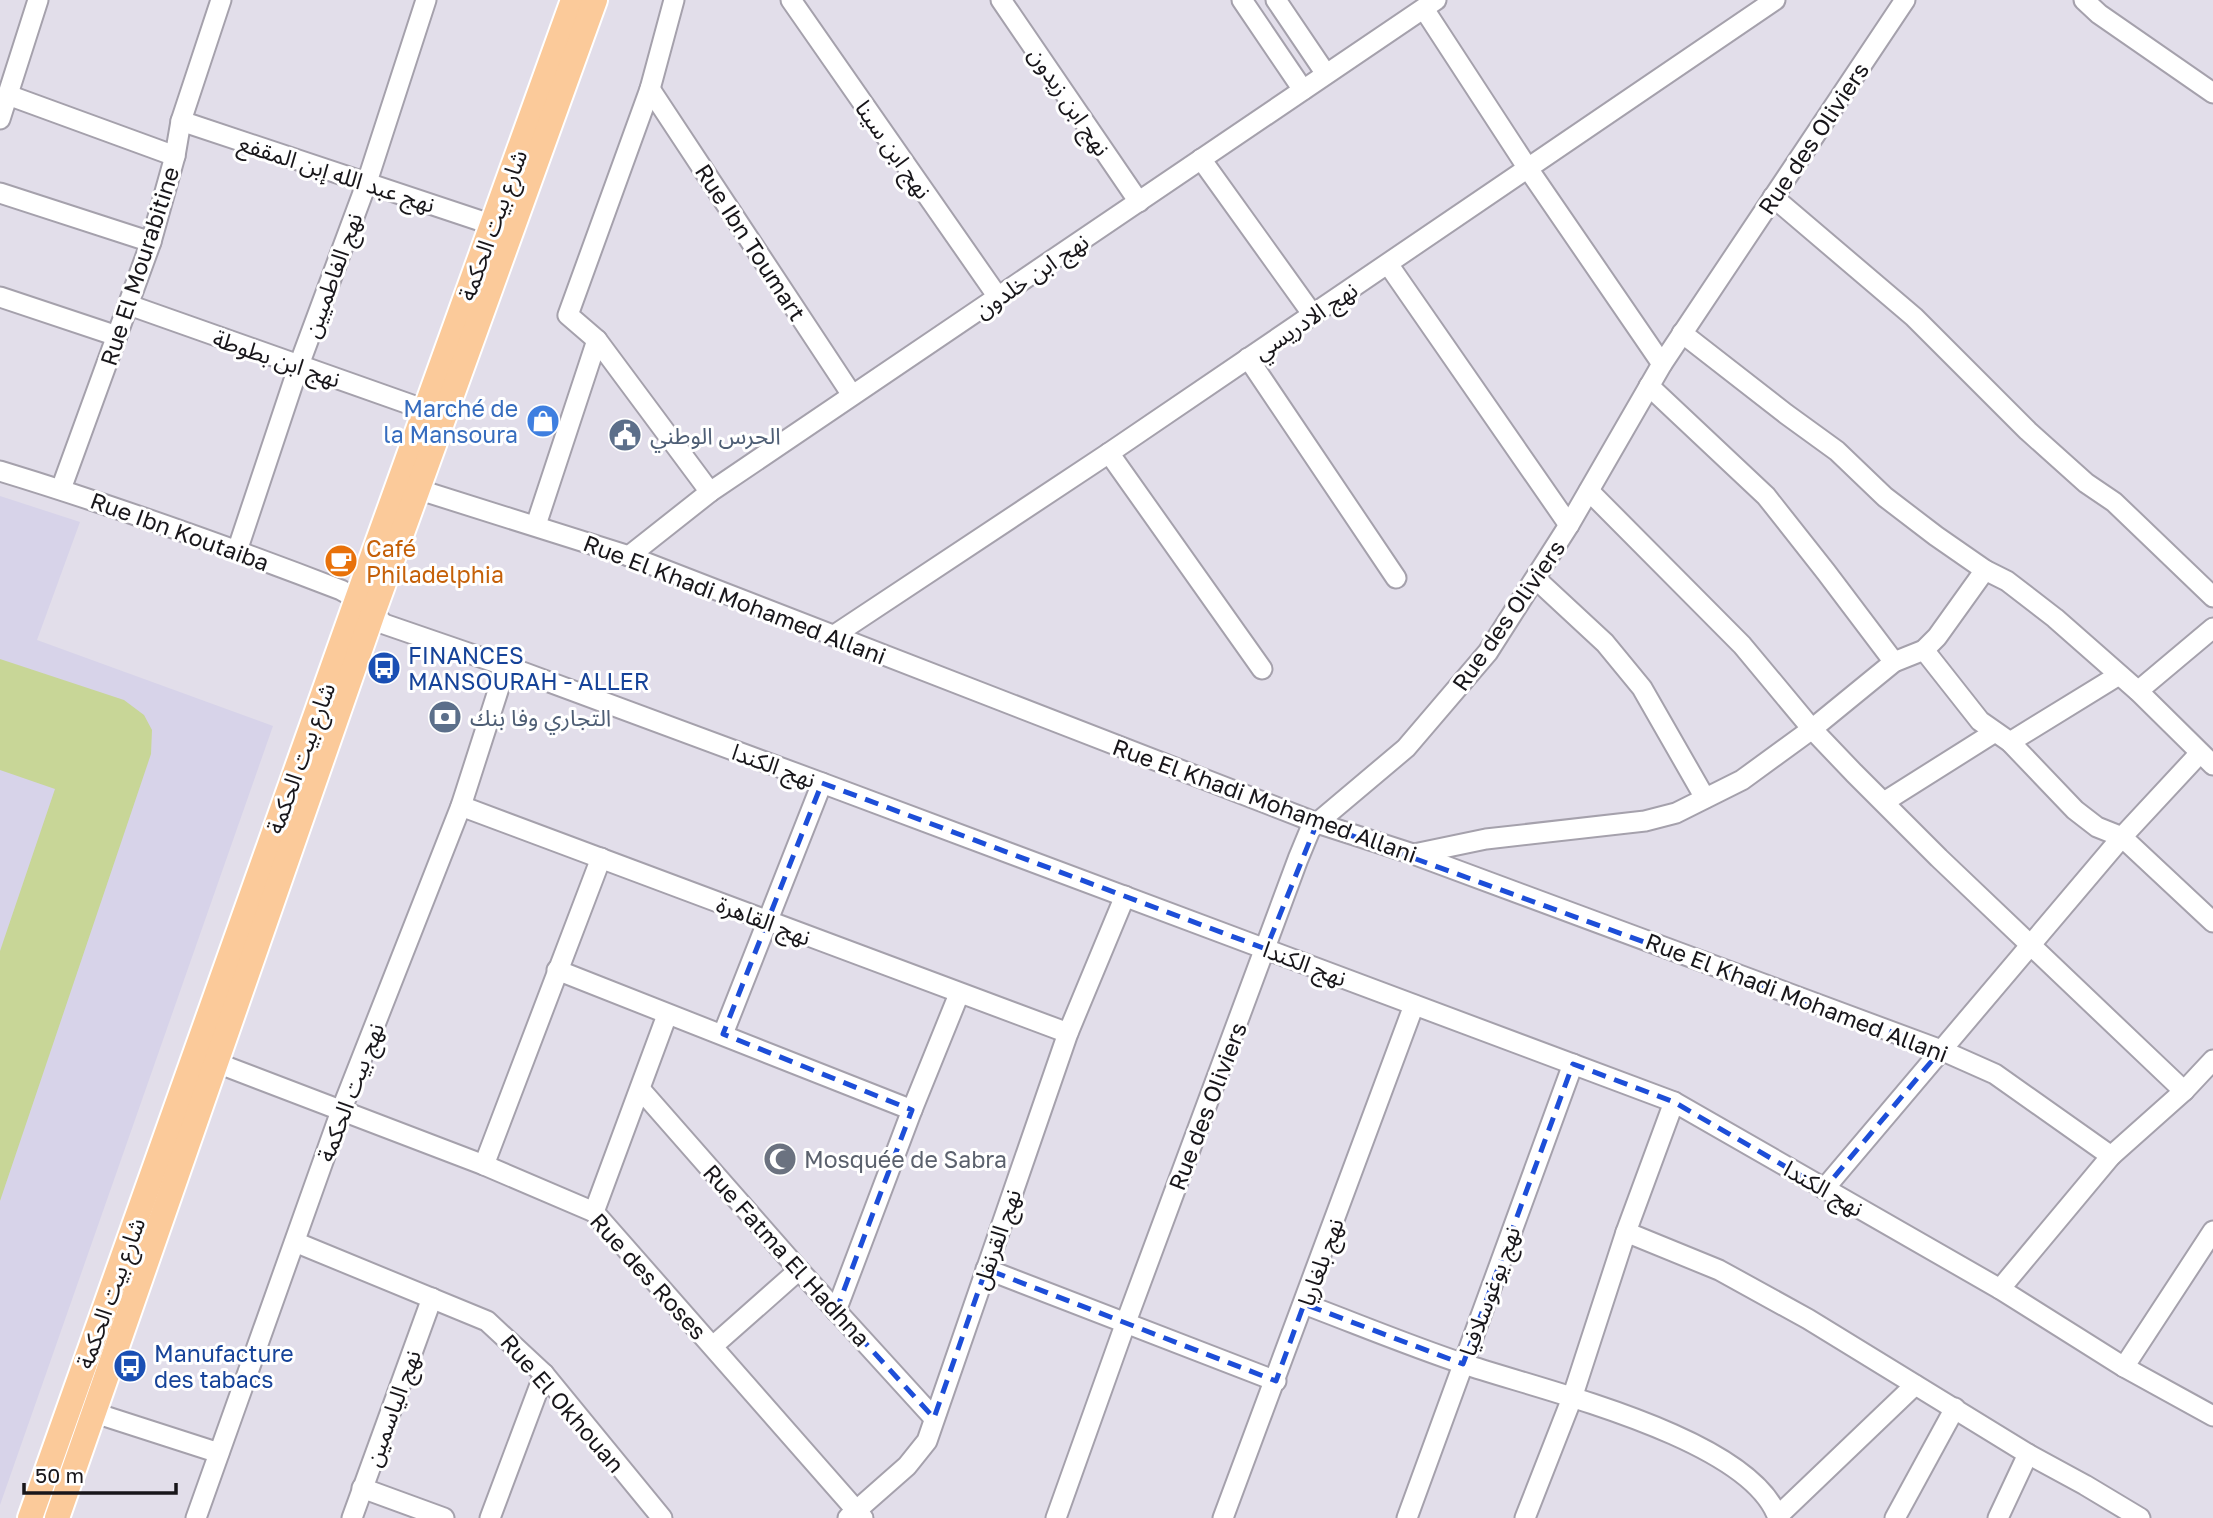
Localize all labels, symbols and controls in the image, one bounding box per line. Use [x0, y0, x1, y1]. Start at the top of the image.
street label: نهج ابن زيدون [1020, 41, 1117, 163]
street label: Rue des Oliviers [1752, 57, 1874, 219]
street label: نهج ابن سينا [847, 94, 938, 206]
street label: نهج عبد الله إبن المقفع [234, 128, 439, 222]
street label: شارع بيت الحكمة [452, 146, 536, 306]
street label: Rue Ibn Toumart [690, 158, 812, 326]
street label: Rue El Mourabitine [94, 163, 184, 369]
street label: نهج الفاطميين [296, 209, 371, 343]
street label: نهج ابن خلدون [969, 227, 1096, 327]
street label: نهج الادريسي [1248, 275, 1365, 369]
street label: نهج ابن بطوطة [208, 323, 344, 397]
place label: Marché de la Mansoura [383, 394, 518, 448]
shop icon: Marché de la Mansoura [524, 402, 562, 440]
public building icon: الحرس الوطني [606, 416, 644, 454]
place label: الحرس الوطني [650, 421, 781, 453]
street label: Rue Ibn Koutaiba [87, 486, 273, 576]
street label: Rue El Khadi Mohamed Allani [580, 528, 890, 670]
place label: Café Philadelphia [366, 534, 504, 588]
street label: Rue des Oliviers [1446, 534, 1570, 696]
cafe icon: Café Philadelphia [322, 542, 360, 580]
place label: FINANCES MANSOURAH - ALLER [408, 641, 649, 695]
bus stop icon: FINANCES MANSOURAH - ALLER [365, 649, 403, 687]
street label: شارع بيت الحكمة [260, 679, 344, 839]
bank icon: التجاري وفا بنك [426, 698, 464, 736]
place label: التجاري وفا بنك [470, 703, 611, 735]
street label: Rue El Khadi Mohamed Allani [1109, 732, 1421, 868]
street label: نهج الكندا [727, 737, 820, 797]
street label: نهج القاهرة [711, 889, 815, 955]
street label: Rue El Khadi Mohamed Allani [1642, 926, 1952, 1068]
street label: نهج الكندا [1258, 934, 1351, 995]
street label: Rue des Oliviers [1162, 1018, 1252, 1194]
street label: نهج بيت الحكمة [311, 1019, 393, 1167]
mosque icon: Mosquée de Sabra [761, 1140, 799, 1178]
place label: Mosquée de Sabra [804, 1145, 1007, 1173]
street label: نهج الكندا [1777, 1154, 1869, 1225]
street label: Rue Fatma El Hadhna [698, 1158, 876, 1352]
street label: نهج القرنفل [966, 1185, 1030, 1294]
street label: Rue des Roses [585, 1207, 713, 1345]
street label: شارع بيت الحكمة [70, 1214, 154, 1374]
street label: نهج بلغاريا [1291, 1214, 1353, 1311]
street label: نهج يوغوسلافيا [1453, 1222, 1529, 1361]
street label: Rue El Okhouan [495, 1328, 631, 1478]
place label: Manufacture des tabacs [154, 1339, 294, 1393]
street label: نهج الياسمين [358, 1346, 430, 1471]
bus stop icon: Manufacture des tabacs [111, 1347, 149, 1385]
scale bar [24, 1452, 177, 1496]
text: 50 m [35, 1462, 84, 1488]

